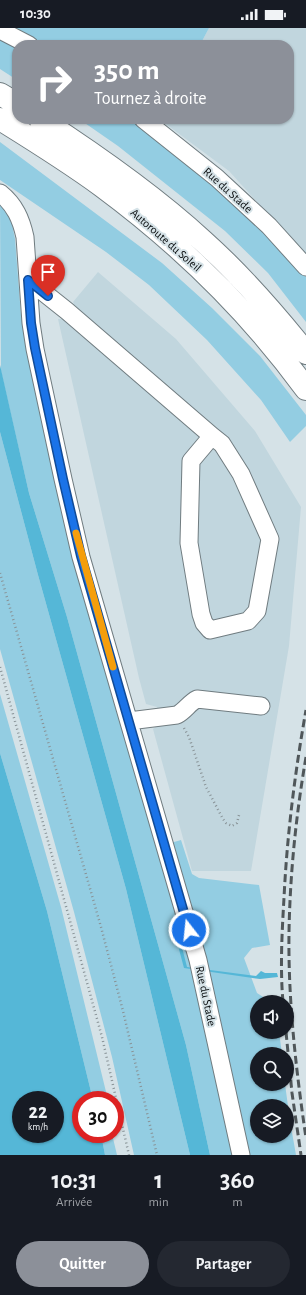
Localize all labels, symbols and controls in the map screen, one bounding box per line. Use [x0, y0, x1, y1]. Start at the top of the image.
text: 10:30 [20, 6, 51, 21]
icon: right [28, 56, 80, 108]
text: 350 m [94, 57, 160, 85]
text: Tournez à droite [94, 90, 207, 108]
street label: Rue du Stade [201, 165, 255, 215]
street label: Autoroute du Soleil [128, 206, 204, 274]
pin [31, 255, 65, 296]
icon: arrive [37, 261, 59, 283]
position arrow [168, 909, 210, 951]
street label: Rue du Stade [194, 965, 218, 1027]
map controls [250, 995, 294, 1143]
button: sound [250, 995, 294, 1039]
button: search [250, 1047, 294, 1091]
speed limit sign: 30 [72, 1091, 124, 1143]
button: layers [250, 1099, 294, 1143]
text: 22 [29, 1102, 47, 1122]
text: km/h [28, 1122, 48, 1132]
text: 10:31 [51, 1169, 97, 1193]
text: 1 [154, 1169, 163, 1193]
text: 360 [220, 1169, 255, 1193]
text: Arrivée [56, 1196, 92, 1209]
text: min [148, 1196, 169, 1209]
text: m [232, 1196, 243, 1209]
button: Quitter [16, 1241, 149, 1287]
button: Partager [157, 1241, 290, 1287]

